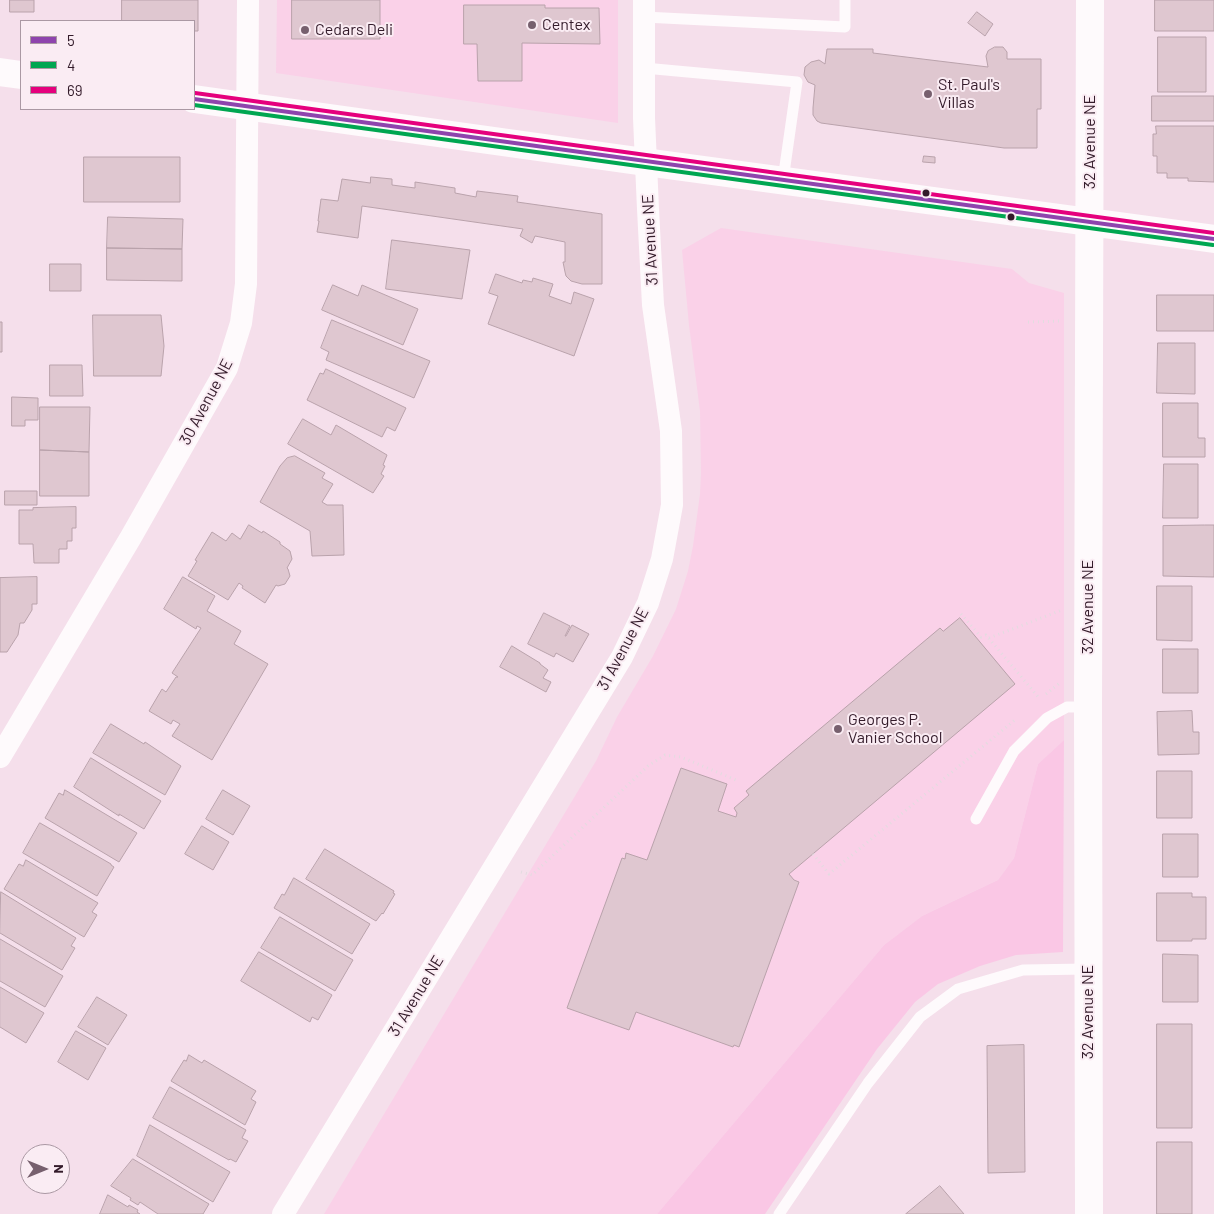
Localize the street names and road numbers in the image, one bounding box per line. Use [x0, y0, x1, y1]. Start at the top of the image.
street label: 32 Avenue NE [1080, 95, 1100, 189]
street label: 31 Avenue NE [638, 194, 662, 286]
street label: 30 Avenue NE [175, 356, 237, 448]
street label: 32 Avenue NE [1078, 560, 1098, 654]
street label: 31 Avenue NE [593, 604, 653, 694]
street label: 31 Avenue NE [384, 952, 448, 1040]
street label: 32 Avenue NE [1078, 965, 1098, 1059]

